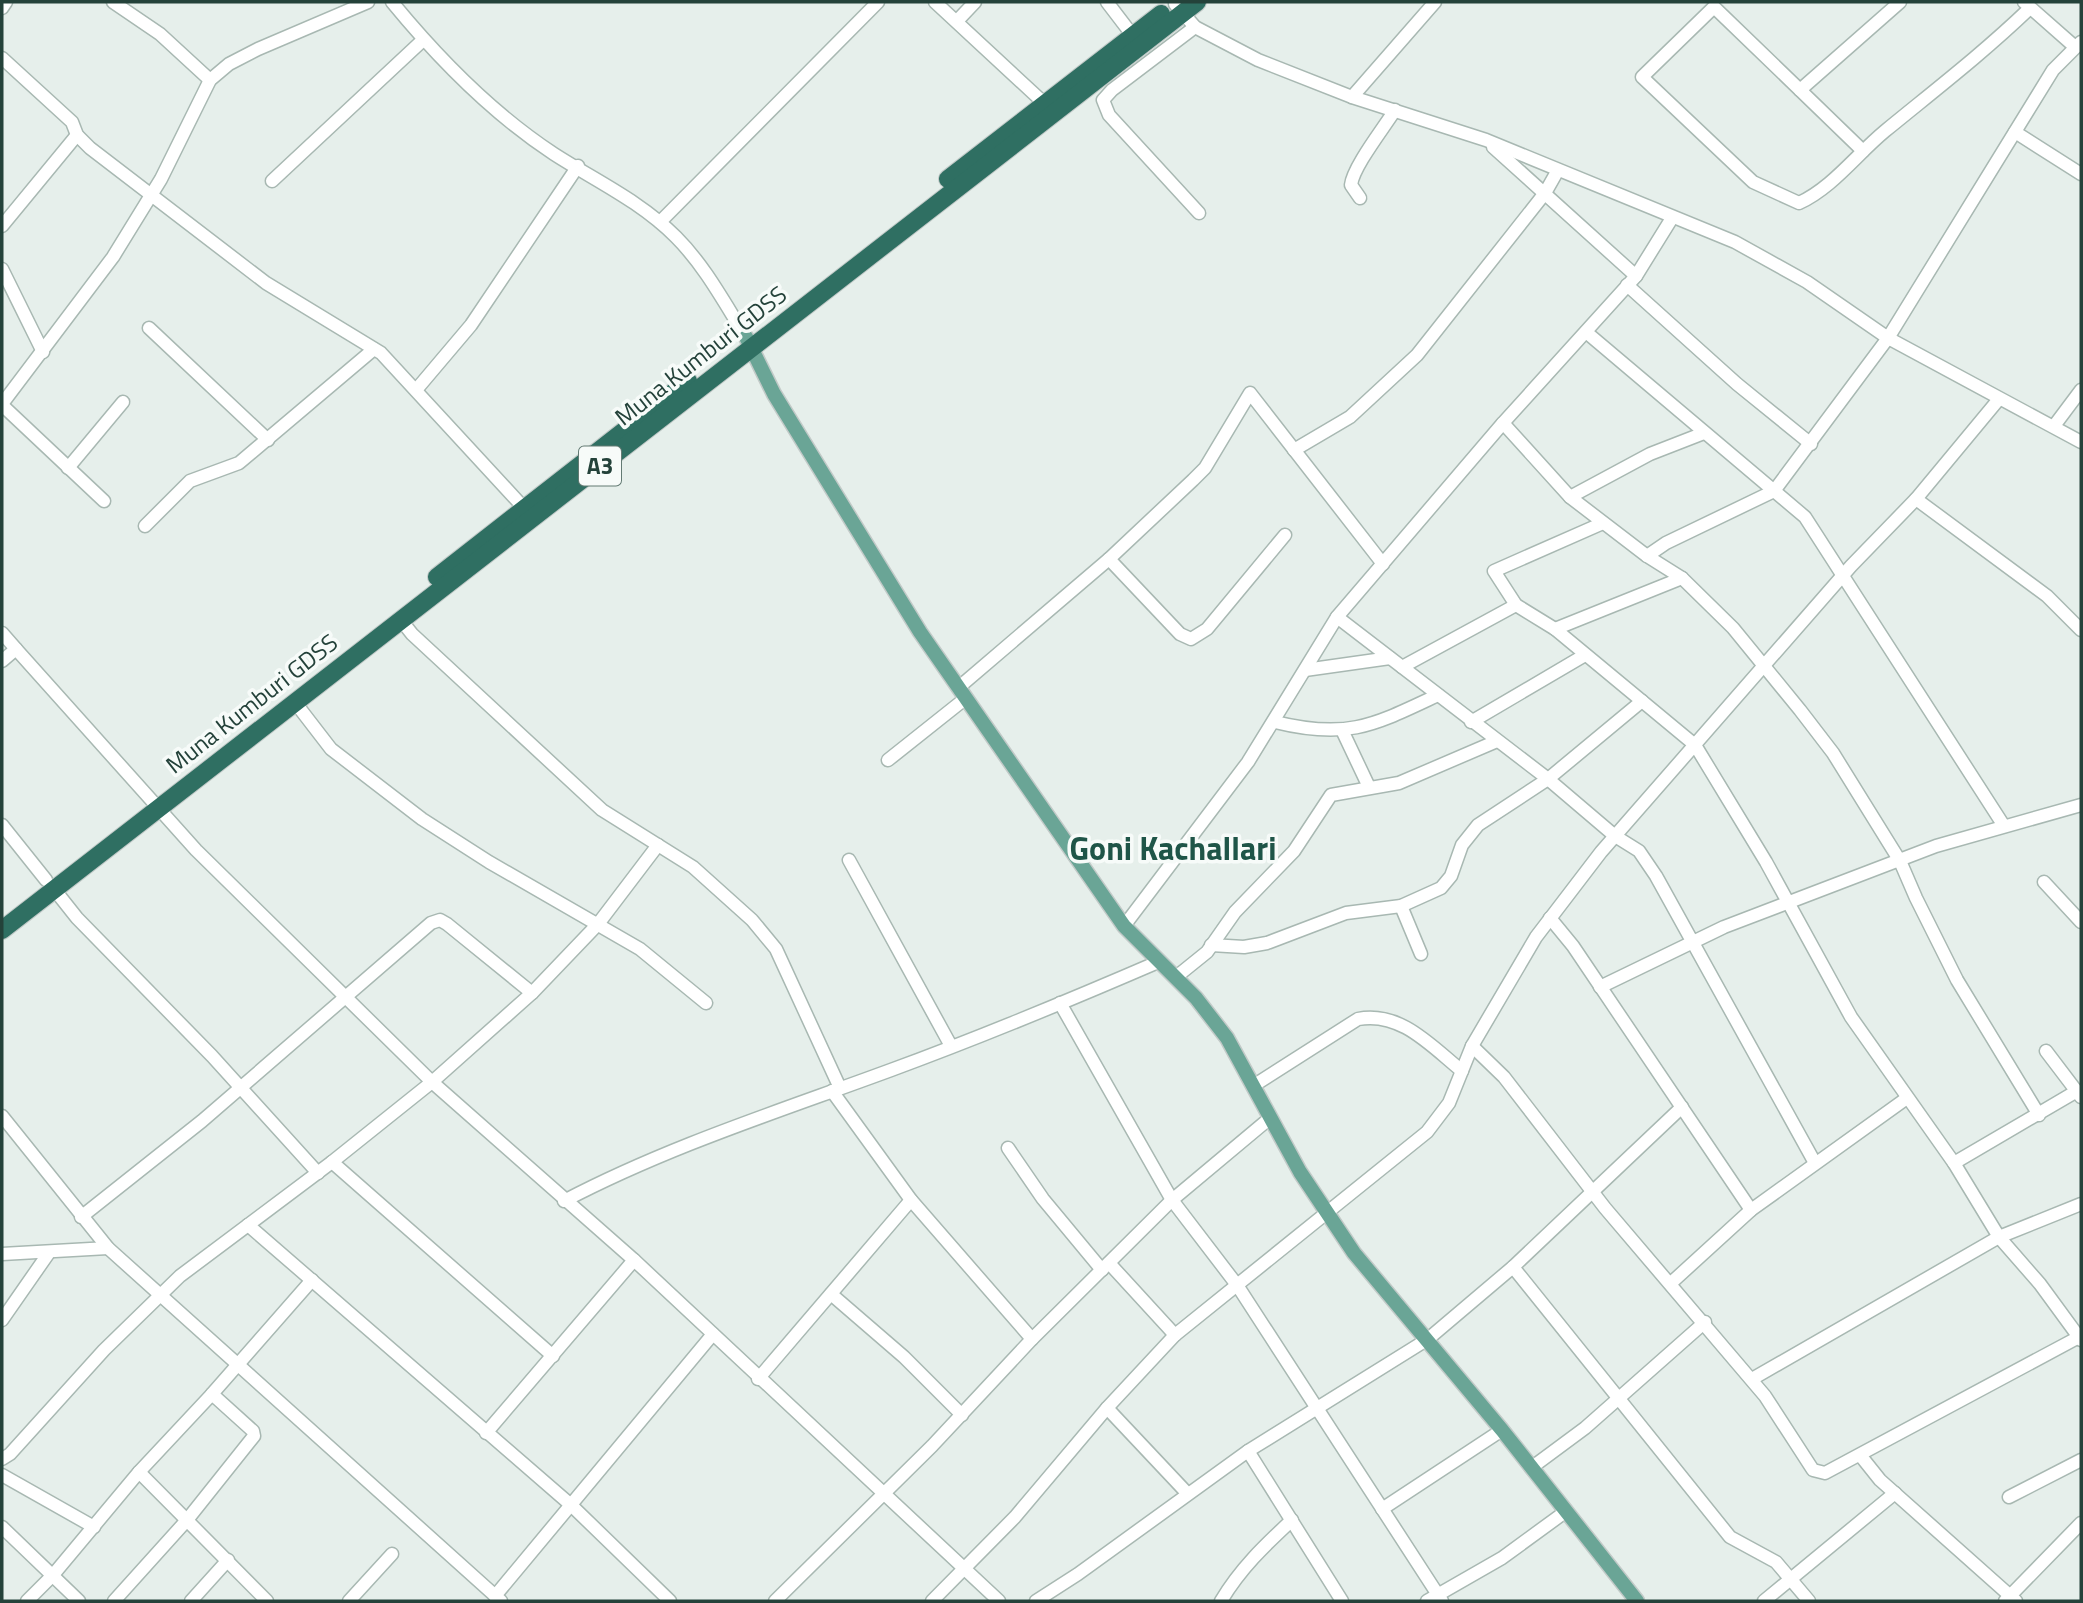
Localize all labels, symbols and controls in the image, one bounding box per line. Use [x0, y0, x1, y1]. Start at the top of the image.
street label: Muna Kumburi GDSS [607, 276, 794, 434]
road number: A3 [579, 446, 621, 486]
street label: Muna Kumburi GDSS [158, 624, 345, 782]
district label: Goni Kachallari [1070, 824, 1276, 872]

